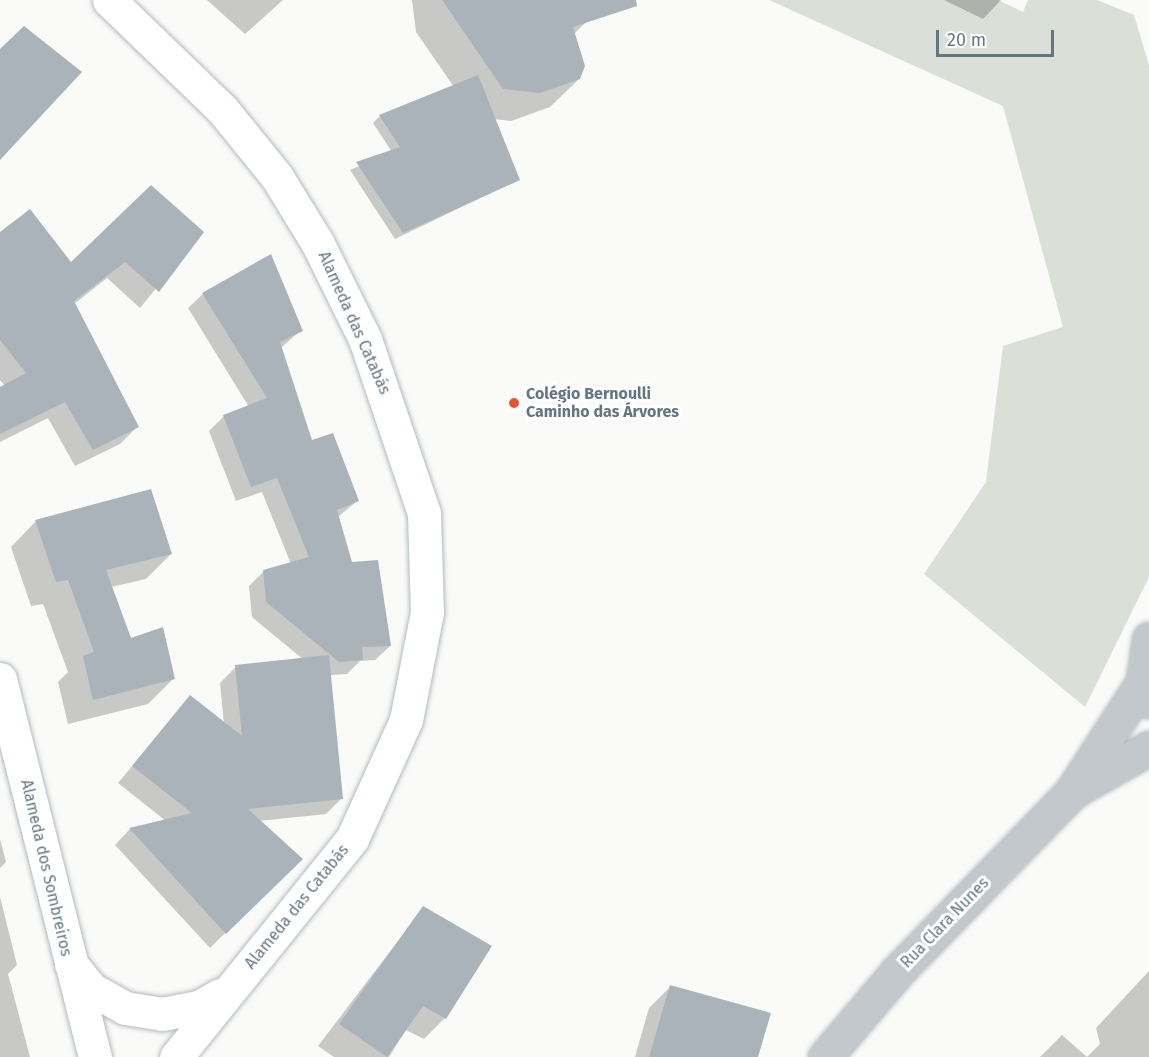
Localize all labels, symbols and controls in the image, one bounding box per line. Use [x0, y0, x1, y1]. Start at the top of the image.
scale bar [939, 18, 1058, 56]
text: 20 m [947, 29, 986, 51]
street label: Alameda das Catabás [314, 249, 394, 397]
place label: Colégio Bernoulli Caminho das Árvores [526, 384, 679, 422]
marker: Colégio Bernoulli Caminho das Árvores [507, 396, 521, 410]
street label: Alameda dos Sombreiros [16, 778, 76, 958]
street label: Alameda das Catabás [241, 841, 353, 973]
street label: Rua Clara Nunes [897, 874, 993, 972]

